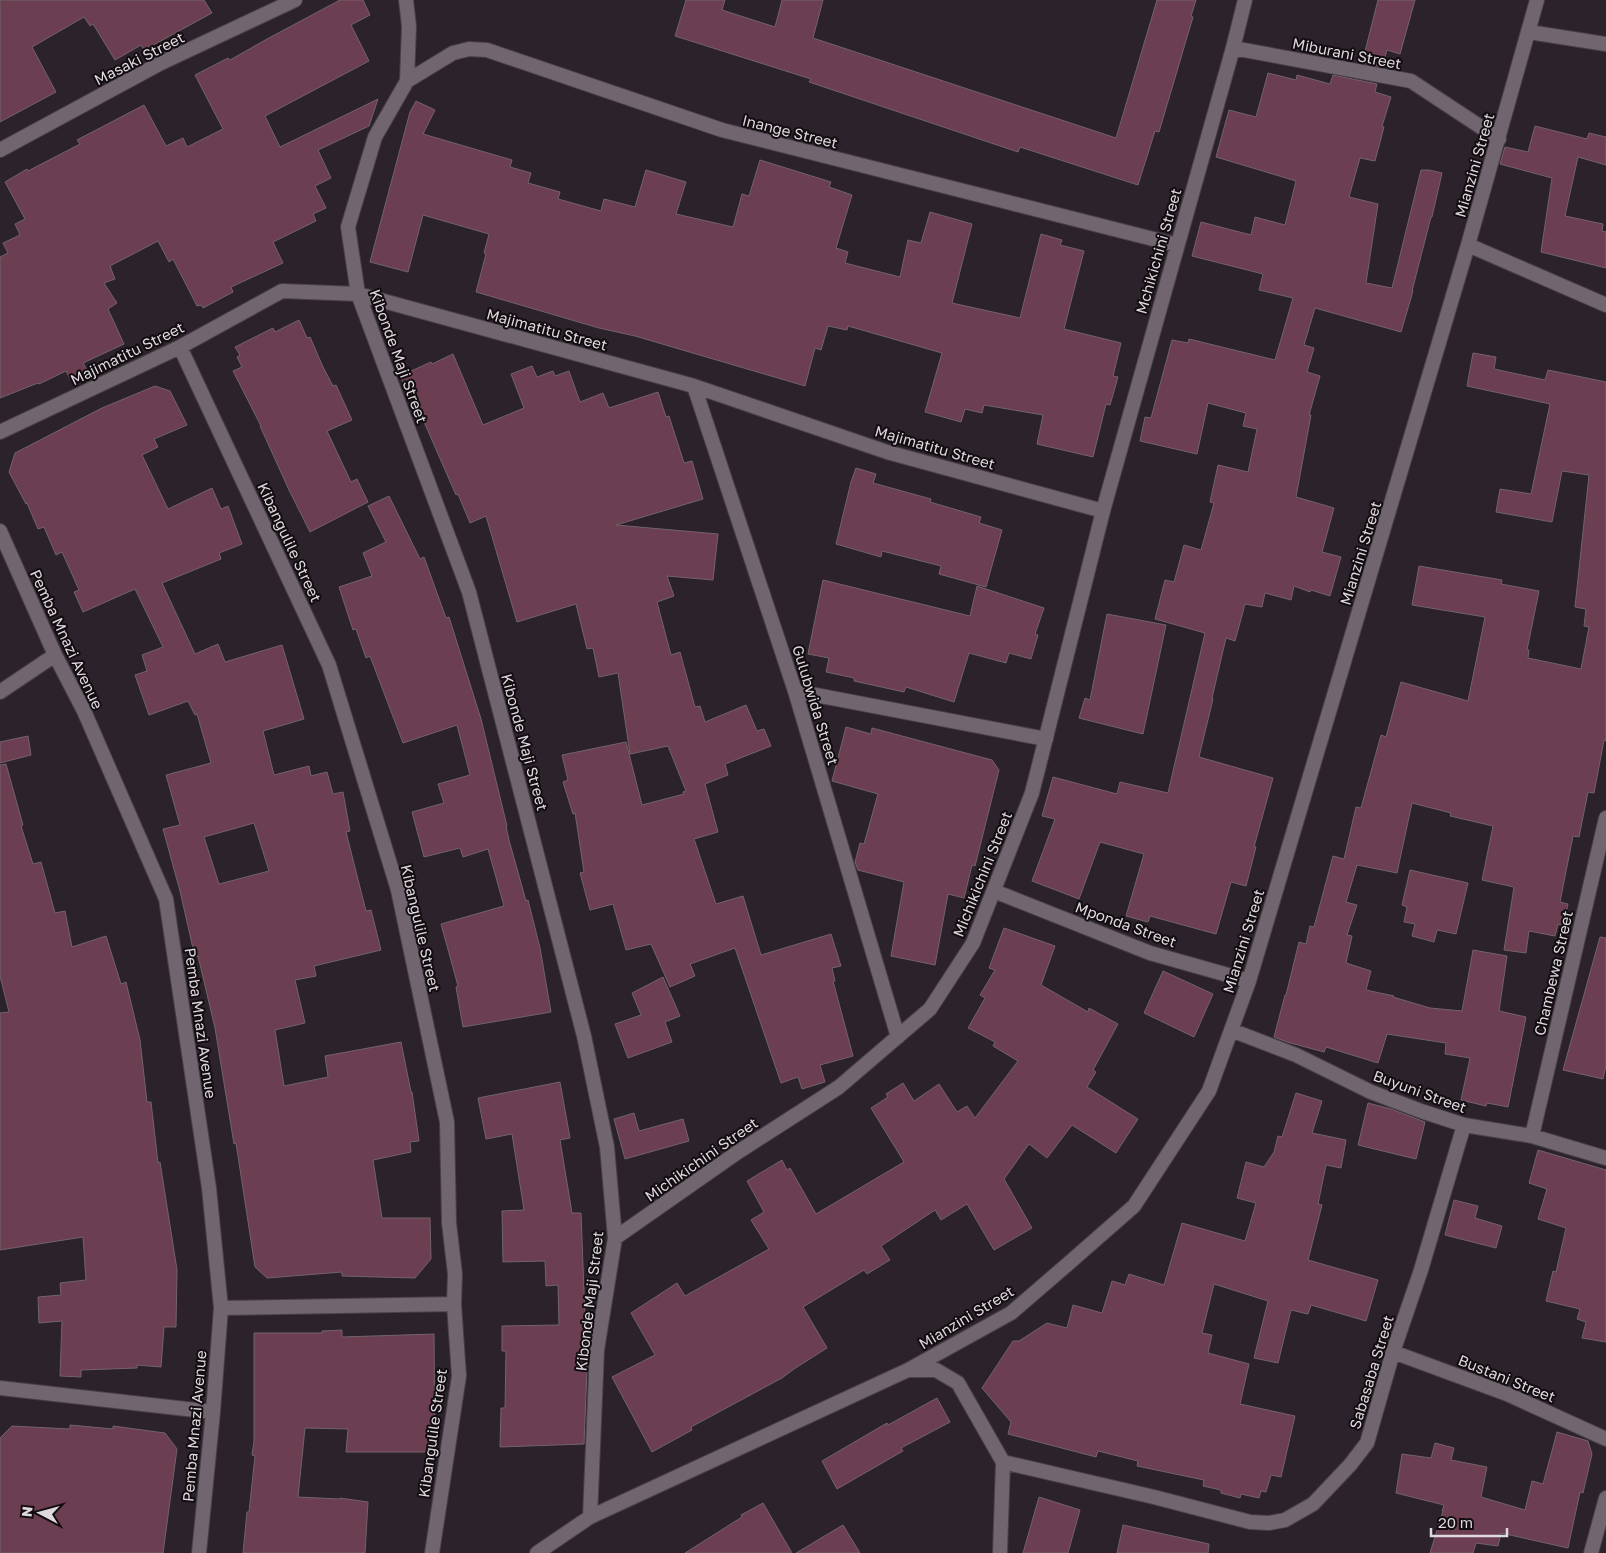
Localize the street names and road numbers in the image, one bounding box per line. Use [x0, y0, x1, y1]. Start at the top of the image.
street label: Masaki Street [91, 28, 187, 88]
street label: Miburani Street [1291, 34, 1403, 72]
street label: Inange Street [740, 110, 840, 152]
street label: Mianzini Street [1451, 111, 1497, 219]
street label: Mchikichini Street [1131, 186, 1185, 316]
street label: Kibonde Maji Street [366, 287, 432, 425]
street label: Majimatitu Street [485, 304, 609, 354]
street label: Majimatitu Street [67, 318, 187, 388]
street label: Majimatitu Street [873, 421, 997, 473]
street label: Kibangulile Street [254, 479, 326, 605]
street label: Mianzini Street [1336, 499, 1384, 607]
street label: Pemba Mnazi Avenue [27, 566, 107, 712]
street label: Gulubwida Street [789, 643, 843, 767]
street label: Kibonde Maji Street [498, 672, 552, 812]
street label: Michikichini Street [949, 809, 1015, 939]
street label: Kibangulile Street [398, 863, 444, 993]
street label: Mianzini Street [1219, 887, 1267, 995]
street label: Mponda Street [1073, 897, 1179, 951]
street label: Chambewa Street [1530, 909, 1576, 1037]
street label: Pemba Mnazi Avenue [182, 946, 221, 1100]
street label: Buyuni Street [1371, 1066, 1469, 1116]
street label: Michikichini Street [641, 1113, 761, 1205]
street label: Kibonde Maji Street [571, 1230, 607, 1372]
street label: Mianzini Street [915, 1282, 1017, 1352]
street label: Sabasaba Street [1345, 1313, 1397, 1431]
street label: Pemba Mnazi Avenue [178, 1349, 210, 1503]
street label: Bustani Street [1456, 1350, 1558, 1406]
street label: Kibangulile Street [414, 1367, 450, 1499]

